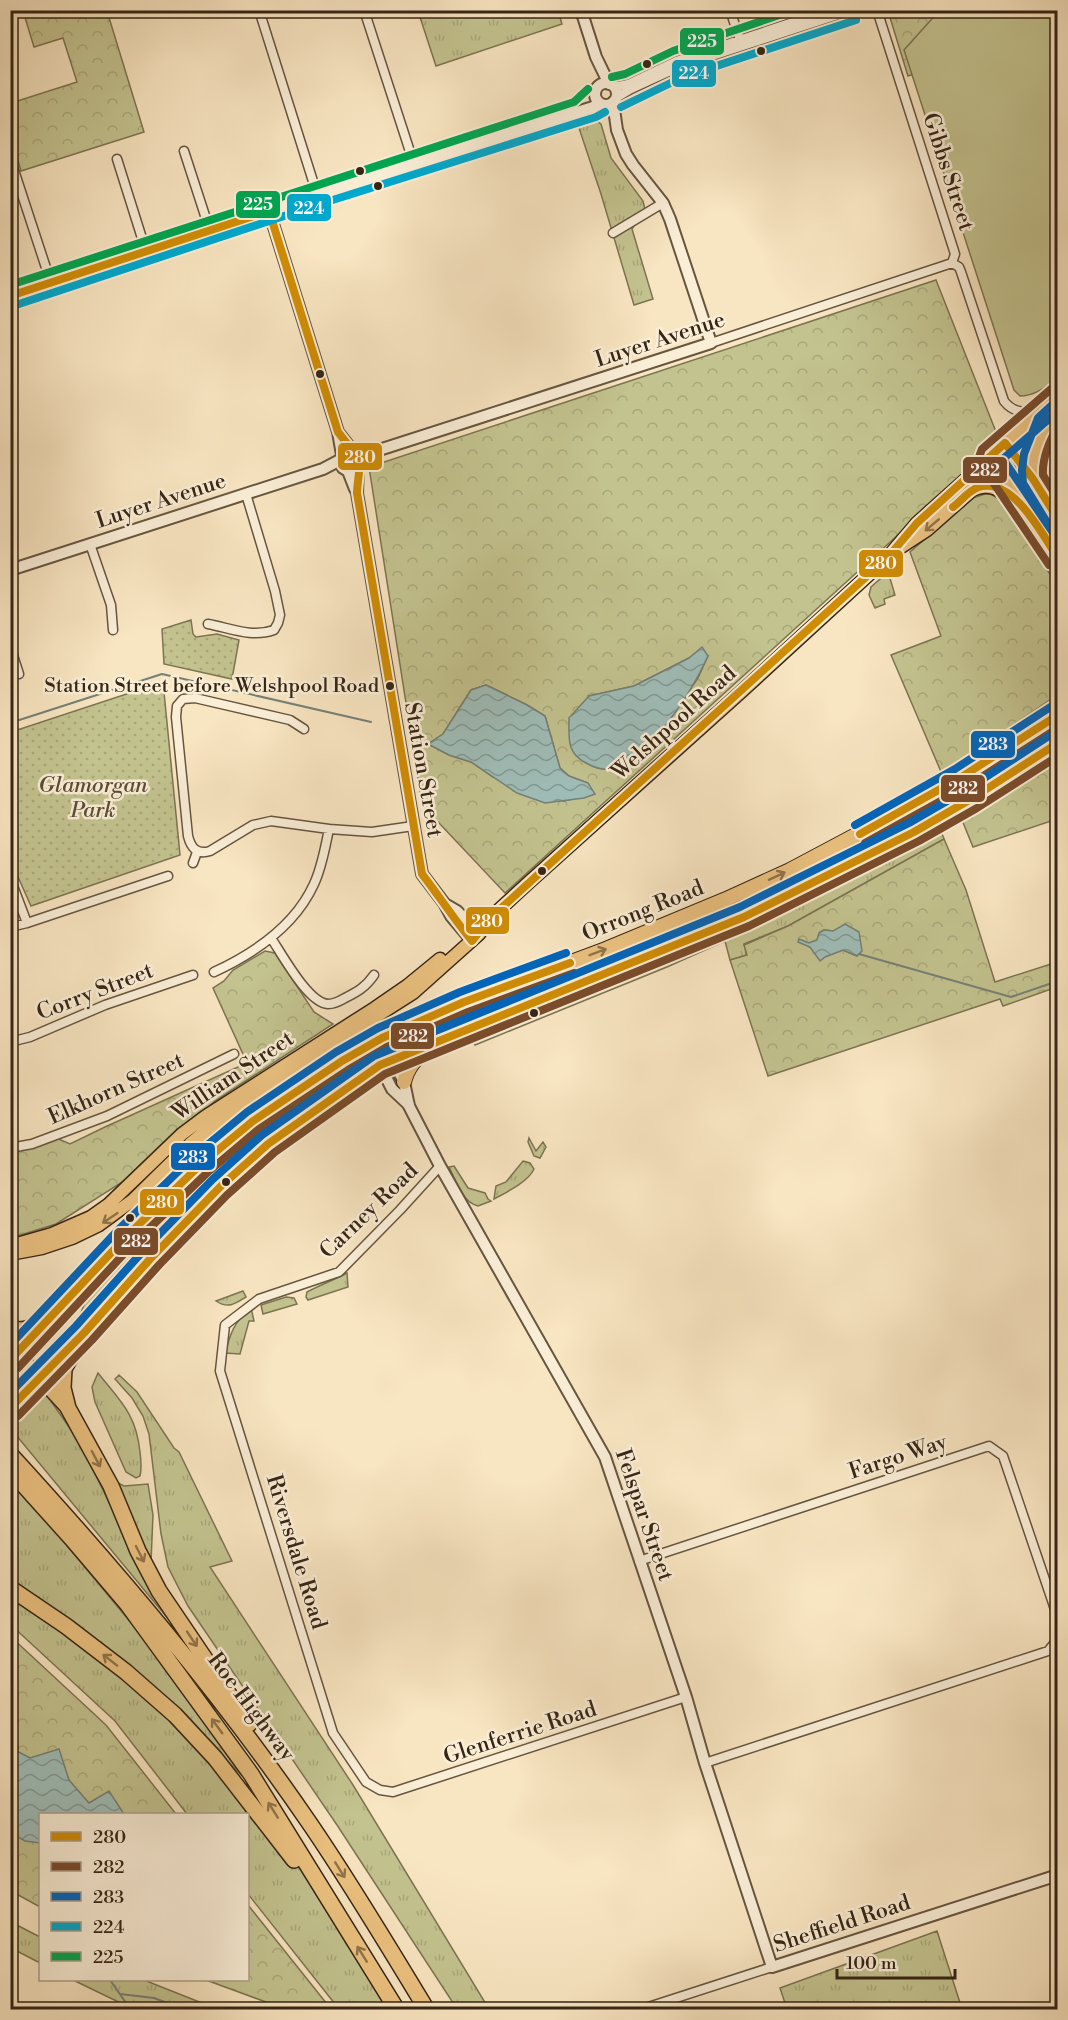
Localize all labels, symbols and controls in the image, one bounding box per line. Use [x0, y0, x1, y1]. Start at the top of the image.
line badge: 225 [679, 27, 725, 56]
text: 225 [687, 32, 717, 52]
unlabelled marker [755, 45, 767, 57]
unlabelled marker [641, 58, 653, 70]
line badge: 224 [671, 59, 717, 88]
text: 224 [679, 64, 710, 84]
street label: Gibbs Street [916, 110, 980, 235]
unlabelled marker [354, 165, 366, 177]
unlabelled marker [372, 180, 384, 192]
line badge: 225 [235, 190, 281, 219]
line badge: 224 [286, 193, 332, 222]
text: 225 [243, 195, 273, 215]
text: 224 [294, 199, 325, 219]
street label: Luyer Avenue [592, 306, 728, 374]
unlabelled marker [314, 368, 326, 380]
line badge: 280 [337, 442, 383, 471]
text: 280 [344, 448, 376, 468]
line badge: 282 [962, 456, 1008, 484]
text: 282 [970, 461, 1000, 481]
street label: Luyer Avenue [93, 467, 229, 535]
one-way arrow [925, 518, 941, 531]
line badge: 280 [858, 549, 904, 578]
text: 280 [865, 554, 897, 574]
street label: Welshpool Road [605, 660, 742, 787]
place label: Station Street before Welshpool Road [44, 674, 380, 699]
marker: Station Street before Welshpool Road [384, 680, 396, 692]
street label: Station Street [398, 700, 448, 840]
line badge: 283 [970, 730, 1016, 759]
text: 283 [978, 735, 1008, 755]
park label: Glamorgan Park [38, 772, 148, 824]
line badge: 282 [940, 774, 986, 803]
text: 282 [948, 779, 978, 799]
unlabelled marker [536, 865, 548, 877]
one-way arrow [768, 870, 786, 881]
street label: Orrong Road [578, 874, 708, 948]
line badge: 280 [465, 906, 510, 935]
text: 280 [471, 912, 503, 932]
one-way arrow [588, 946, 607, 957]
street label: Corry Street [33, 957, 157, 1027]
unlabelled marker [528, 1007, 540, 1019]
line badge: 282 [390, 1022, 435, 1050]
street label: William Street [166, 1025, 299, 1127]
text: 282 [398, 1027, 428, 1047]
street label: Elkhorn Street [44, 1047, 188, 1131]
line badge: 283 [170, 1142, 216, 1171]
text: 283 [178, 1148, 208, 1168]
street label: Carney Road [314, 1157, 424, 1265]
unlabelled marker [220, 1176, 232, 1188]
line badge: 280 [139, 1188, 185, 1216]
text: 280 [146, 1193, 178, 1213]
one-way arrow [102, 1212, 118, 1224]
unlabelled marker [124, 1212, 136, 1224]
line badge: 282 [113, 1227, 159, 1256]
text: 282 [121, 1232, 151, 1252]
street label: Fargo Way [845, 1428, 951, 1486]
street label: Felspar Street [609, 1445, 679, 1585]
one-way arrow [90, 1450, 102, 1467]
street label: Riversdale Road [260, 1471, 332, 1633]
one-way arrow [135, 1545, 146, 1563]
one-way arrow [186, 1630, 198, 1647]
street label: Roe Highway [201, 1647, 301, 1767]
one-way arrow [103, 1654, 119, 1667]
street label: Glenferrie Road [440, 1695, 600, 1770]
one-way arrow [210, 1719, 223, 1735]
one-way arrow [267, 1802, 279, 1819]
legend [39, 1813, 249, 1981]
text: 280 [93, 1826, 126, 1849]
text: 282 [93, 1856, 125, 1879]
one-way arrow [334, 1861, 346, 1878]
text: 283 [93, 1886, 124, 1909]
street label: Sheffield Road [770, 1889, 914, 1959]
text: 224 [93, 1916, 125, 1939]
scale bar [837, 1942, 956, 1980]
text: 225 [93, 1946, 124, 1969]
one-way arrow [356, 1946, 368, 1963]
text: 100 m [846, 1952, 897, 1975]

